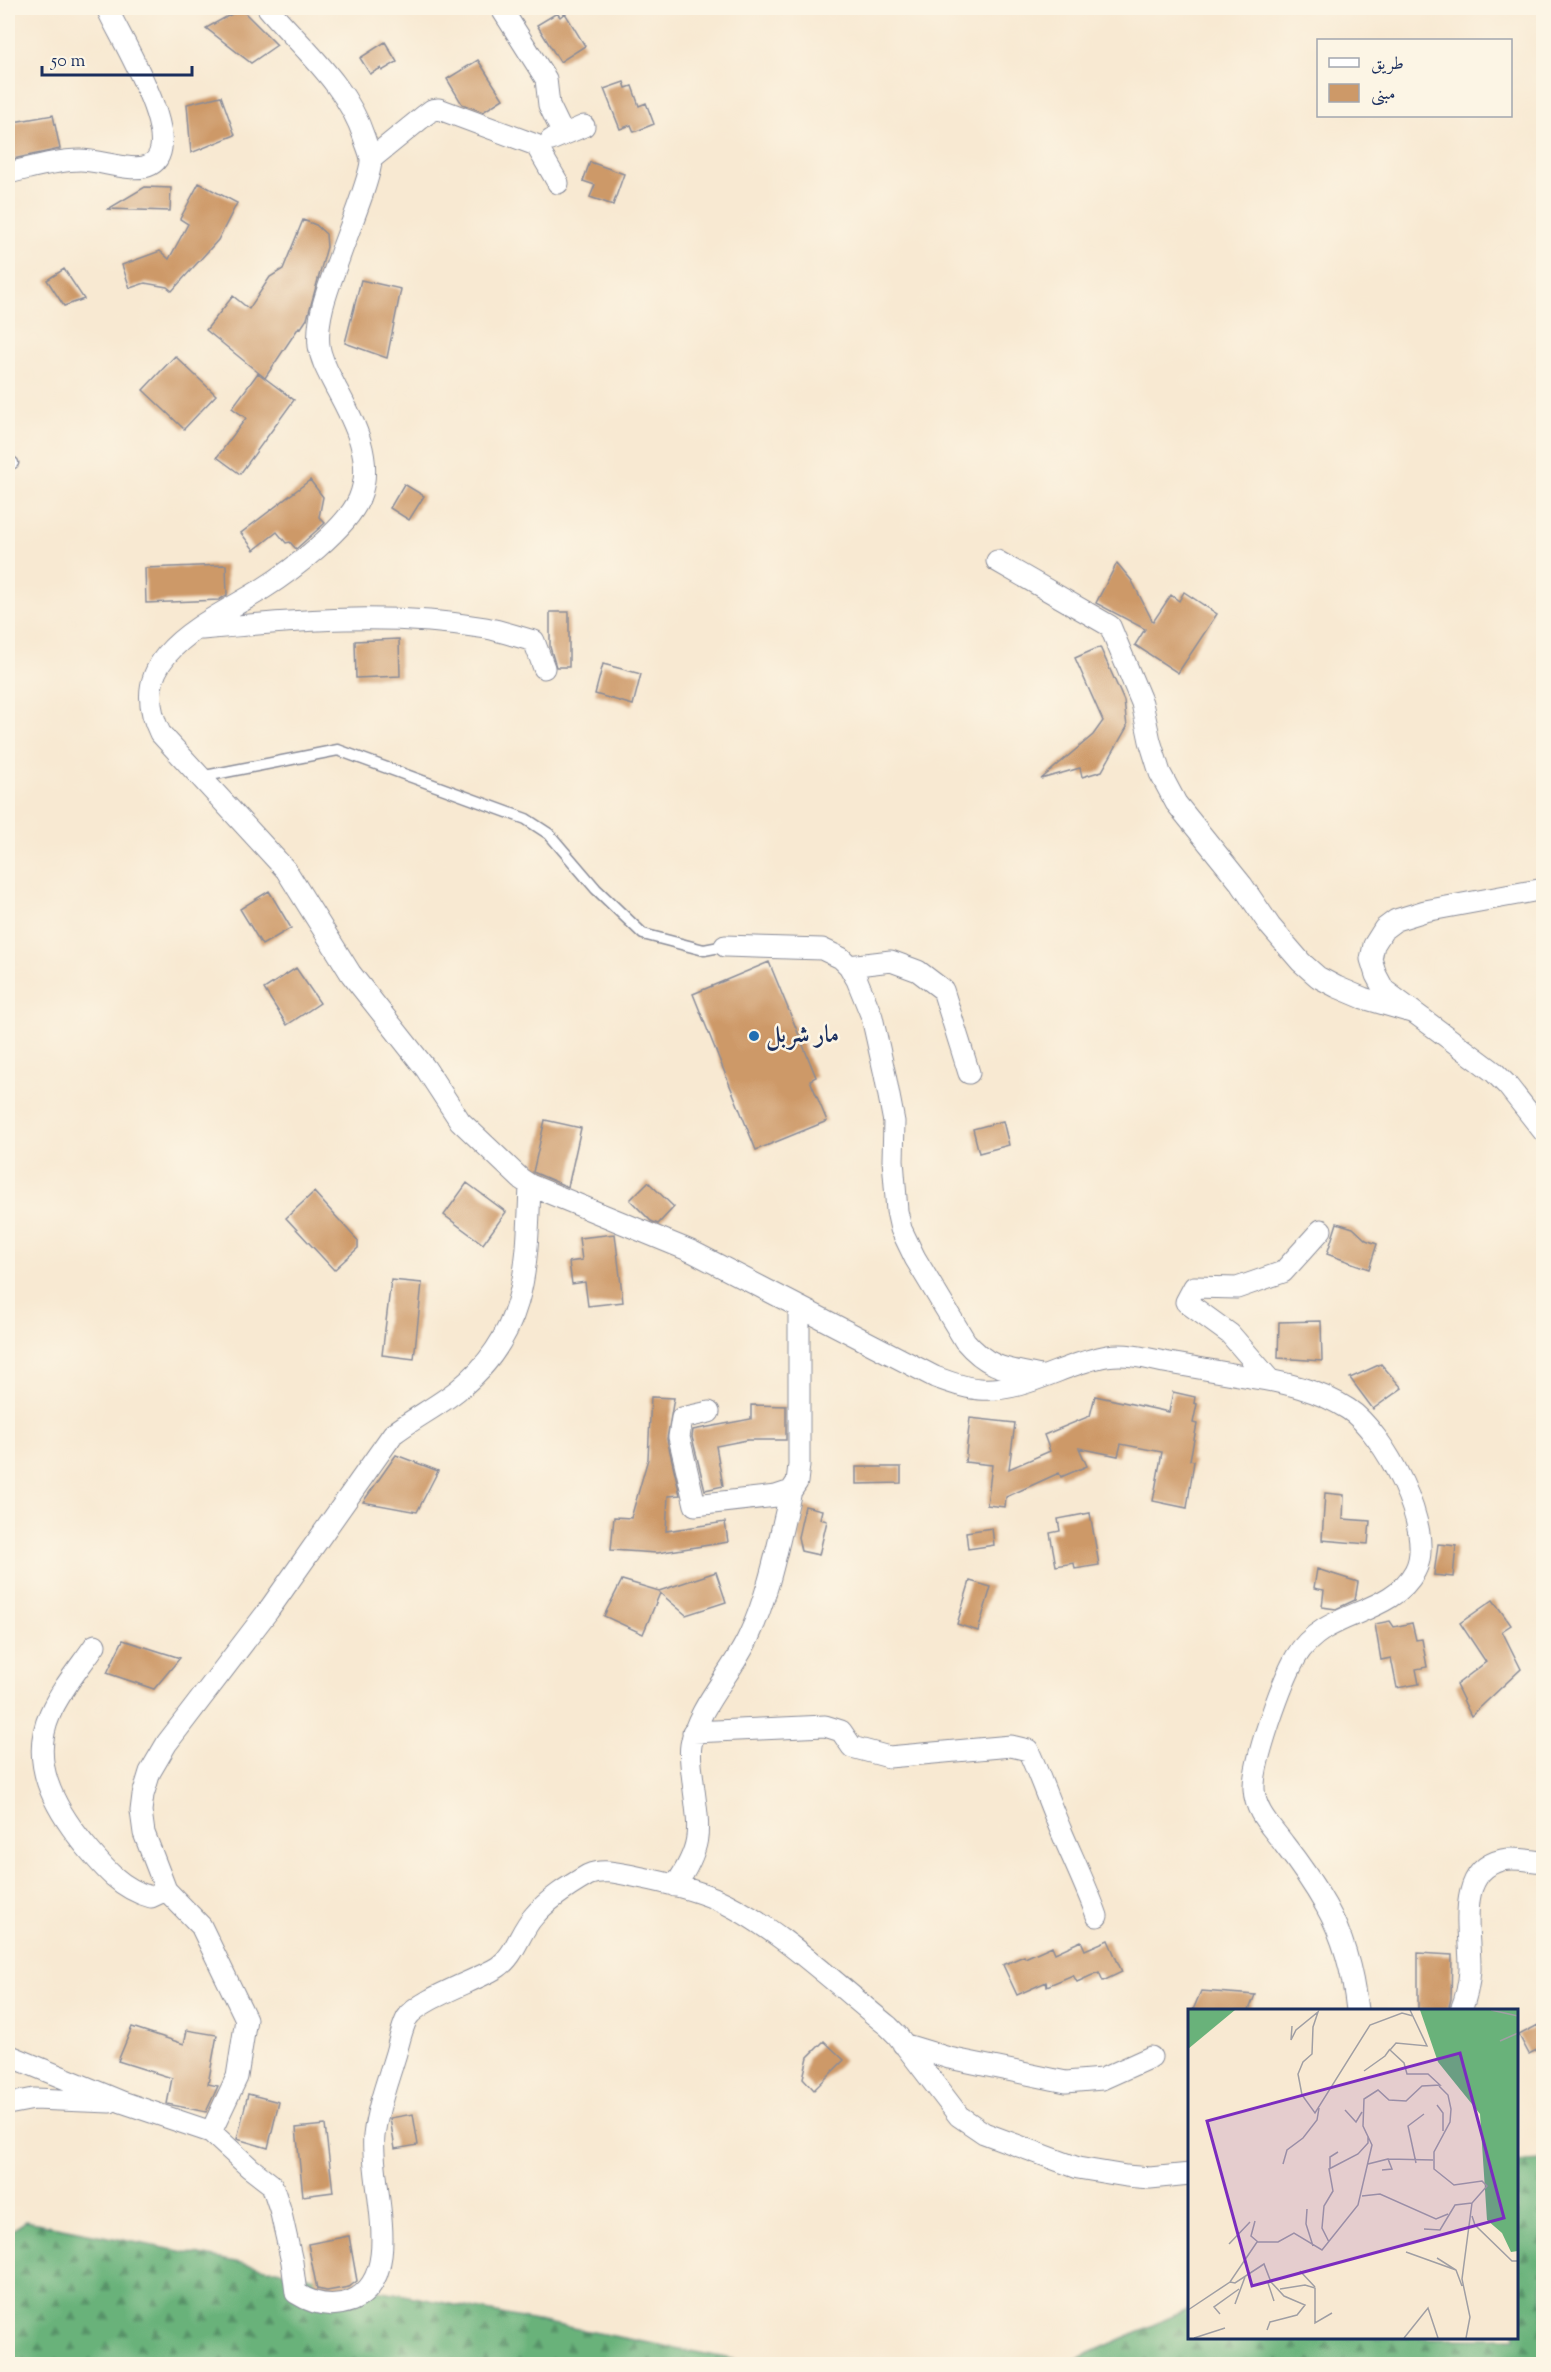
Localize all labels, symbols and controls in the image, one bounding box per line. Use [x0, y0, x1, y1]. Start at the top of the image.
scale bar [42, 39, 192, 77]
legend [1317, 39, 1512, 117]
text: 50 m [50, 49, 86, 75]
text: طريق [1371, 52, 1404, 78]
text: مبنى [1371, 82, 1396, 108]
place label: مار شربل [766, 1019, 839, 1053]
marker: مار شربل [747, 1029, 761, 1043]
inset map [1188, 2009, 1518, 2339]

